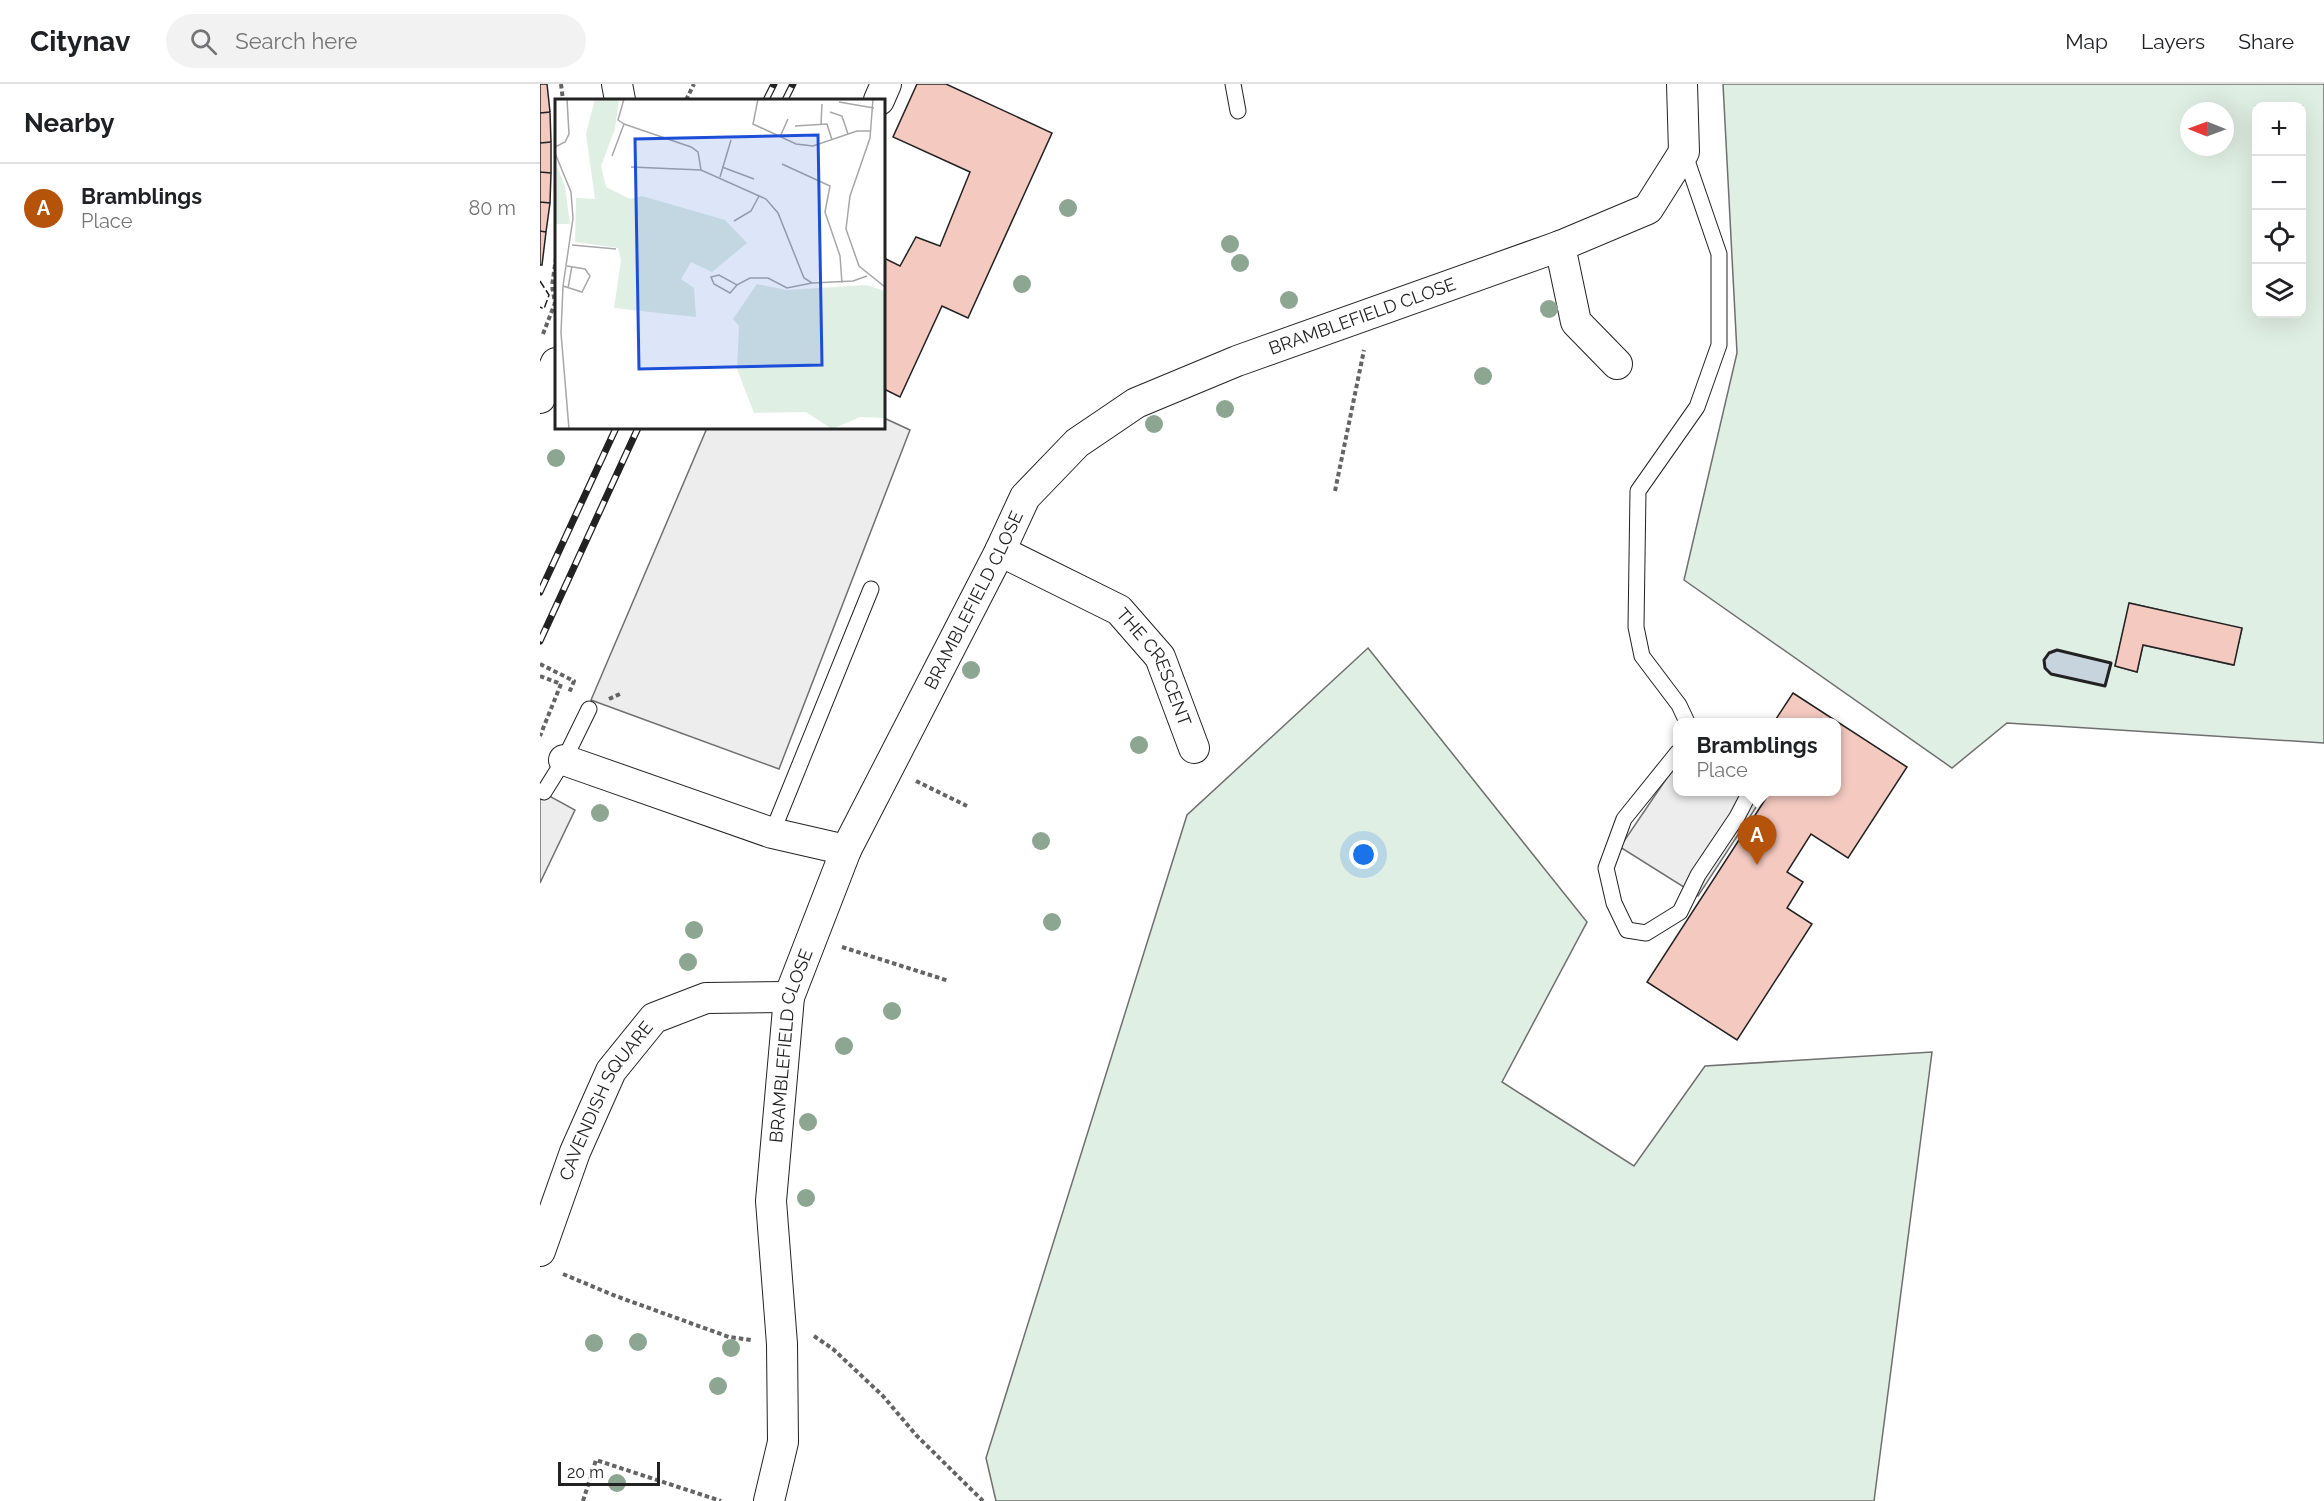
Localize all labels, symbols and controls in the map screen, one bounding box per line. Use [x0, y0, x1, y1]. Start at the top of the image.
search box [166, 14, 586, 68]
text: Citynav [30, 25, 130, 58]
icon: search [187, 25, 220, 58]
text: Search here [235, 28, 357, 54]
text: Map [2065, 29, 2108, 54]
text: Layers [2141, 29, 2205, 54]
text: Share [2238, 29, 2294, 54]
inset map [555, 99, 885, 429]
north arrow [2180, 102, 2234, 156]
map controls [2252, 102, 2306, 318]
button: + [2252, 102, 2306, 156]
text: Nearby [24, 108, 114, 138]
button: − [2252, 156, 2306, 210]
text: Bramblings [81, 183, 202, 209]
text: A [37, 196, 50, 220]
text: 80 m [468, 196, 516, 220]
text: Place [81, 209, 132, 233]
button: locate [2252, 210, 2306, 264]
button: layers [2252, 264, 2306, 318]
street label: BRAMBLEFIELD CLOSE [1266, 273, 1458, 359]
street label: BRAMBLEFIELD CLOSE [920, 508, 1027, 693]
street label: THE CRESCENT [1112, 604, 1196, 729]
popup [1673, 718, 1841, 796]
text: Bramblings [1696, 732, 1818, 758]
text: Place [1696, 758, 1748, 782]
pin: A [1738, 816, 1776, 865]
your location [1349, 840, 1378, 869]
street label: BRAMBLEFIELD CLOSE [765, 946, 817, 1144]
street label: CAVENDISH SQUARE [555, 1017, 657, 1183]
scale bar [558, 1459, 660, 1486]
text: 20 m [567, 1463, 604, 1482]

